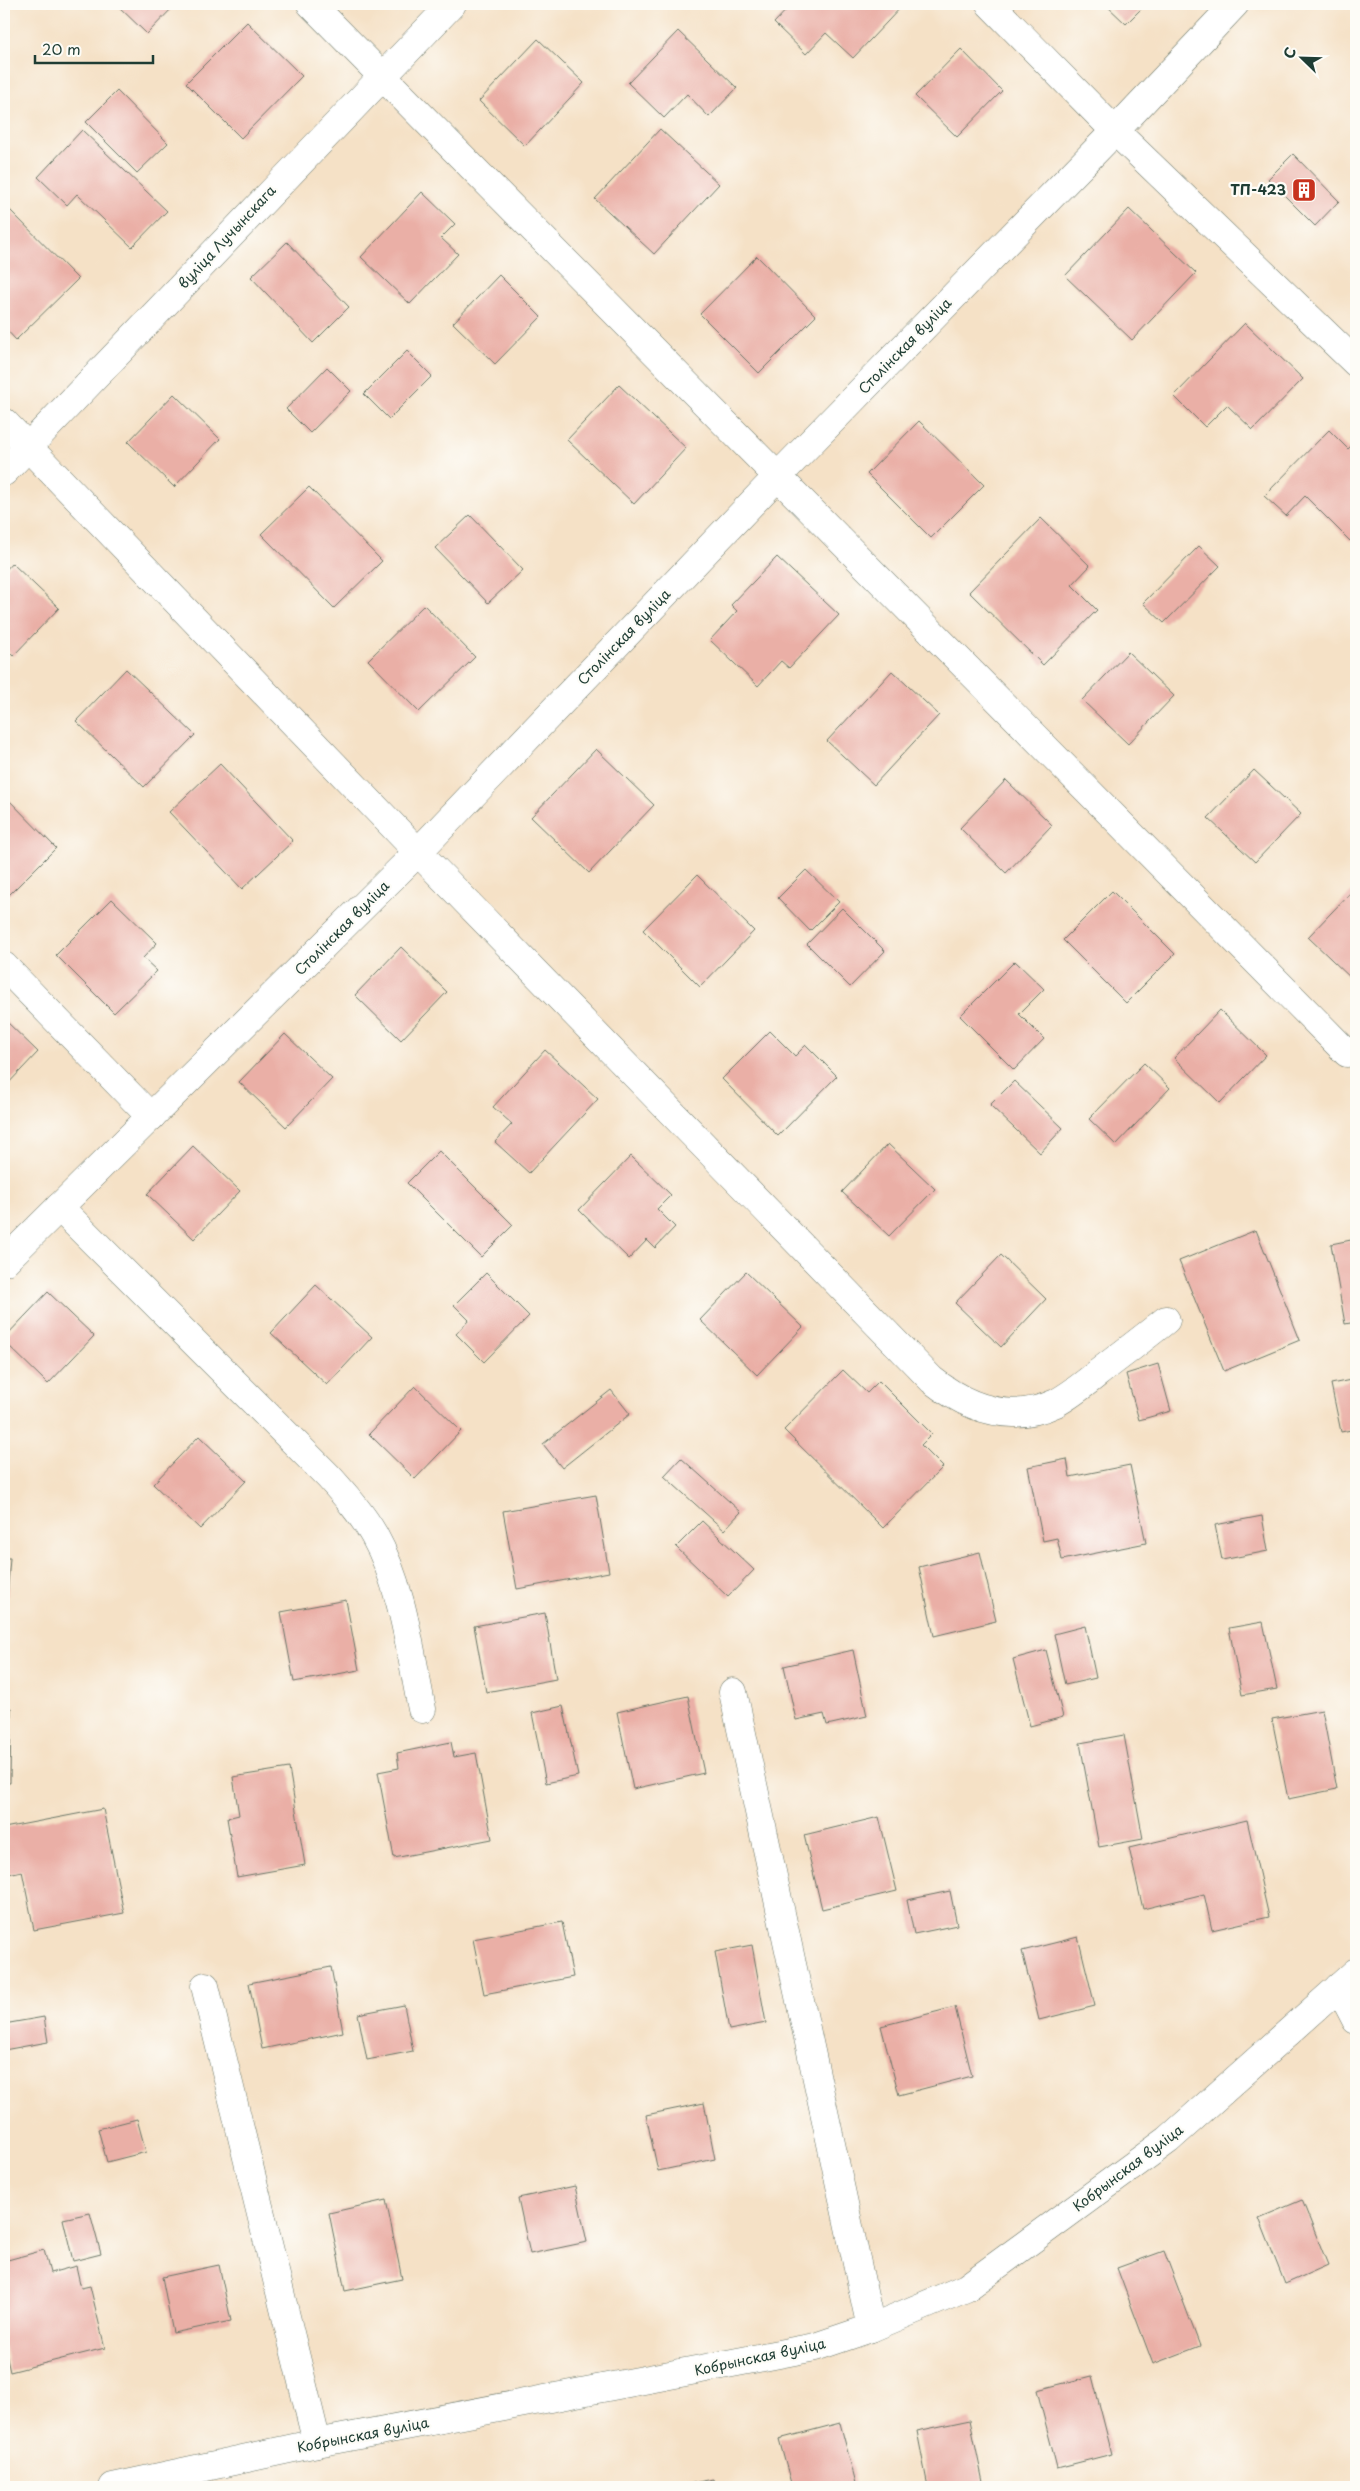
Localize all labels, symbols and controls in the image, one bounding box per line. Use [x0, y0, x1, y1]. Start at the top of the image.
scale bar [35, 32, 152, 64]
north arrow [1278, 32, 1328, 82]
text: 20 m [42, 37, 81, 60]
text: С [1278, 44, 1301, 62]
building icon: ТП-423 [1291, 177, 1317, 203]
place label: ТП-423 [1230, 179, 1286, 200]
street label: вуліца Лучынскага [173, 180, 281, 293]
street label: Столінская вуліца [853, 293, 956, 398]
street label: Столінская вуліца [572, 584, 675, 689]
street label: Столінская вуліца [289, 875, 394, 980]
street label: Кобрынская вуліца [1068, 2119, 1188, 2216]
street label: Кобрынская вуліца [692, 2332, 828, 2381]
street label: Кобрынская вуліца [295, 2411, 431, 2458]

